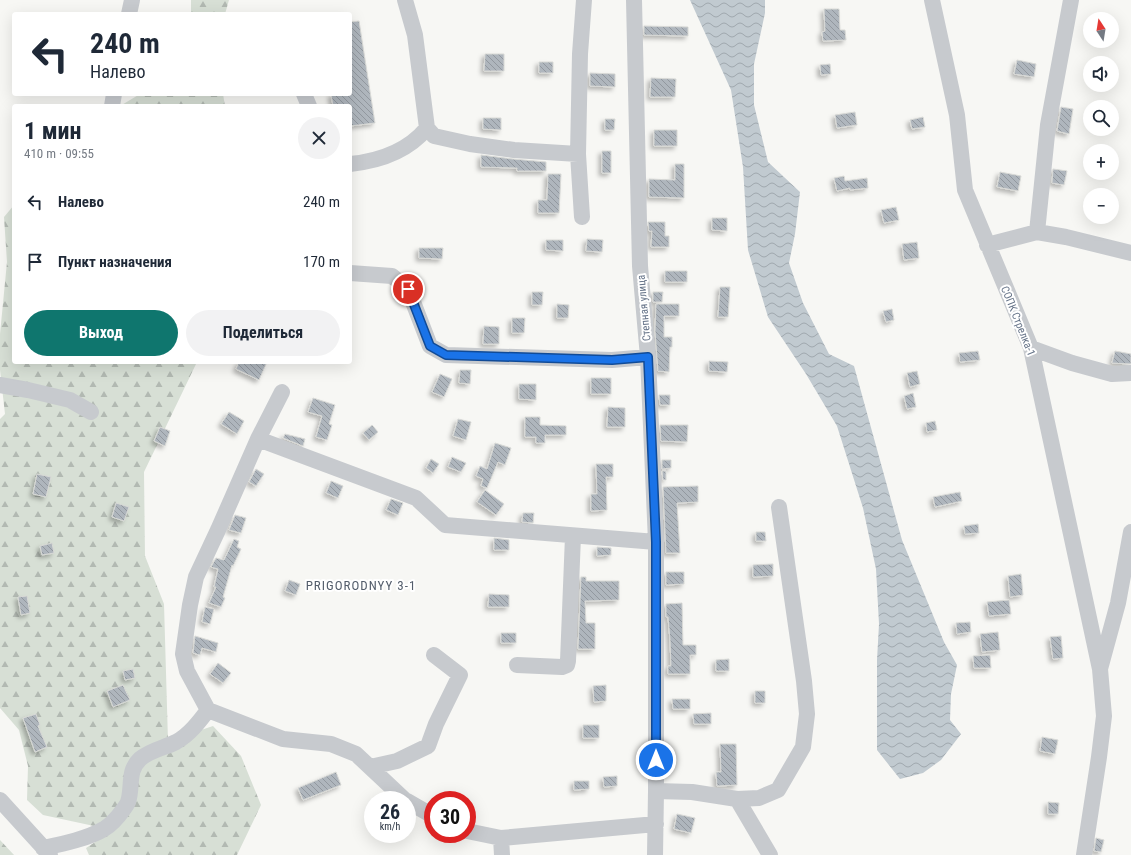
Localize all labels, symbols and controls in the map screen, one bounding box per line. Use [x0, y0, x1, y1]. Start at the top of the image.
north arrow [1083, 12, 1119, 48]
map controls [1083, 12, 1119, 224]
text: 240 m [90, 27, 160, 60]
icon: left [24, 28, 76, 80]
button: sound [1083, 56, 1119, 92]
text: Налево [90, 61, 146, 82]
button: search [1083, 100, 1119, 136]
text: 1 мин [24, 117, 82, 145]
button: close [298, 117, 340, 159]
button: + [1083, 144, 1119, 180]
text: 410 m · 09:55 [24, 146, 94, 161]
button: − [1083, 188, 1119, 224]
icon: left [24, 191, 46, 213]
text: Налево [58, 193, 104, 211]
text: 240 m [303, 193, 340, 211]
icon: arrive [24, 251, 46, 273]
text: Пункт назначения [58, 253, 172, 271]
text: 170 m [303, 253, 340, 271]
pin [391, 272, 425, 306]
street label: Степная улица [635, 274, 653, 342]
icon: arrive [397, 278, 419, 300]
street label: СОПК Стрелка-1 [998, 284, 1038, 358]
button: Выход [24, 310, 178, 356]
button: Поделиться [186, 310, 340, 356]
district label: PRIGORODNYY 3-1 [306, 578, 416, 593]
position arrow [635, 739, 677, 781]
speed limit sign: 30 [424, 791, 476, 843]
text: 26 [380, 800, 400, 824]
text: km/h [380, 821, 400, 832]

